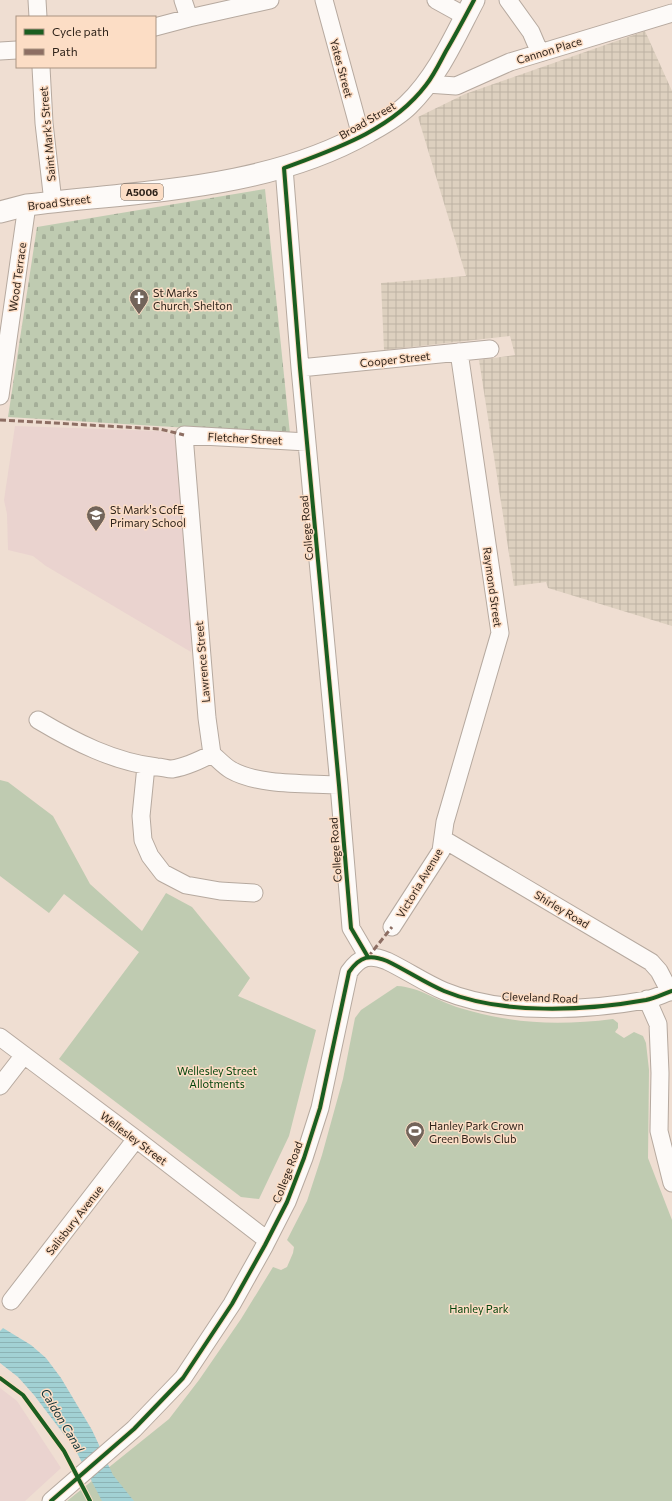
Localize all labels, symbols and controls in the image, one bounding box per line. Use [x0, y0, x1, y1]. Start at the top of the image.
legend [16, 16, 156, 68]
text: Cycle path [52, 24, 109, 38]
street label: Cannon Place [515, 34, 583, 66]
street label: Yates Street [328, 37, 356, 99]
text: Path [52, 44, 78, 58]
street label: Saint Mark's Street [36, 86, 58, 182]
street label: Broad Street [336, 98, 398, 141]
road number: A5006 [121, 184, 163, 200]
street label: Broad Street [27, 192, 92, 212]
street label: Wood Terrace [6, 241, 28, 312]
place label: St Marks Church, Shelton [153, 286, 232, 312]
church icon: St Marks Church, Shelton [128, 287, 150, 315]
street label: Cooper Street [359, 349, 431, 369]
street label: Fletcher Street [208, 430, 283, 446]
street label: College Road [297, 495, 315, 561]
place label: St Mark's CofE Primary School [110, 503, 186, 529]
school or university icon: St Mark's CofE Primary School [85, 504, 107, 532]
street label: Raymond Street [481, 546, 505, 628]
street label: Lawrence Street [192, 620, 212, 703]
street label: College Road [326, 817, 344, 883]
street label: Victoria Avenue [393, 846, 445, 920]
street label: Shirley Road [532, 887, 592, 931]
street label: Cleveland Road [502, 989, 578, 1005]
park label: Wellesley Street Allotments [177, 1064, 257, 1090]
street label: Wellesley Street [98, 1109, 170, 1168]
place label: Hanley Park Crown Green Bowls Club [429, 1119, 524, 1145]
sports icon: Hanley Park Crown Green Bowls Club [404, 1120, 426, 1148]
street label: College Road [269, 1139, 305, 1205]
street label: Salisbury Avenue [43, 1183, 105, 1257]
park label: Hanley Park [449, 1302, 509, 1315]
water label: Caldon Canal [39, 1386, 88, 1455]

